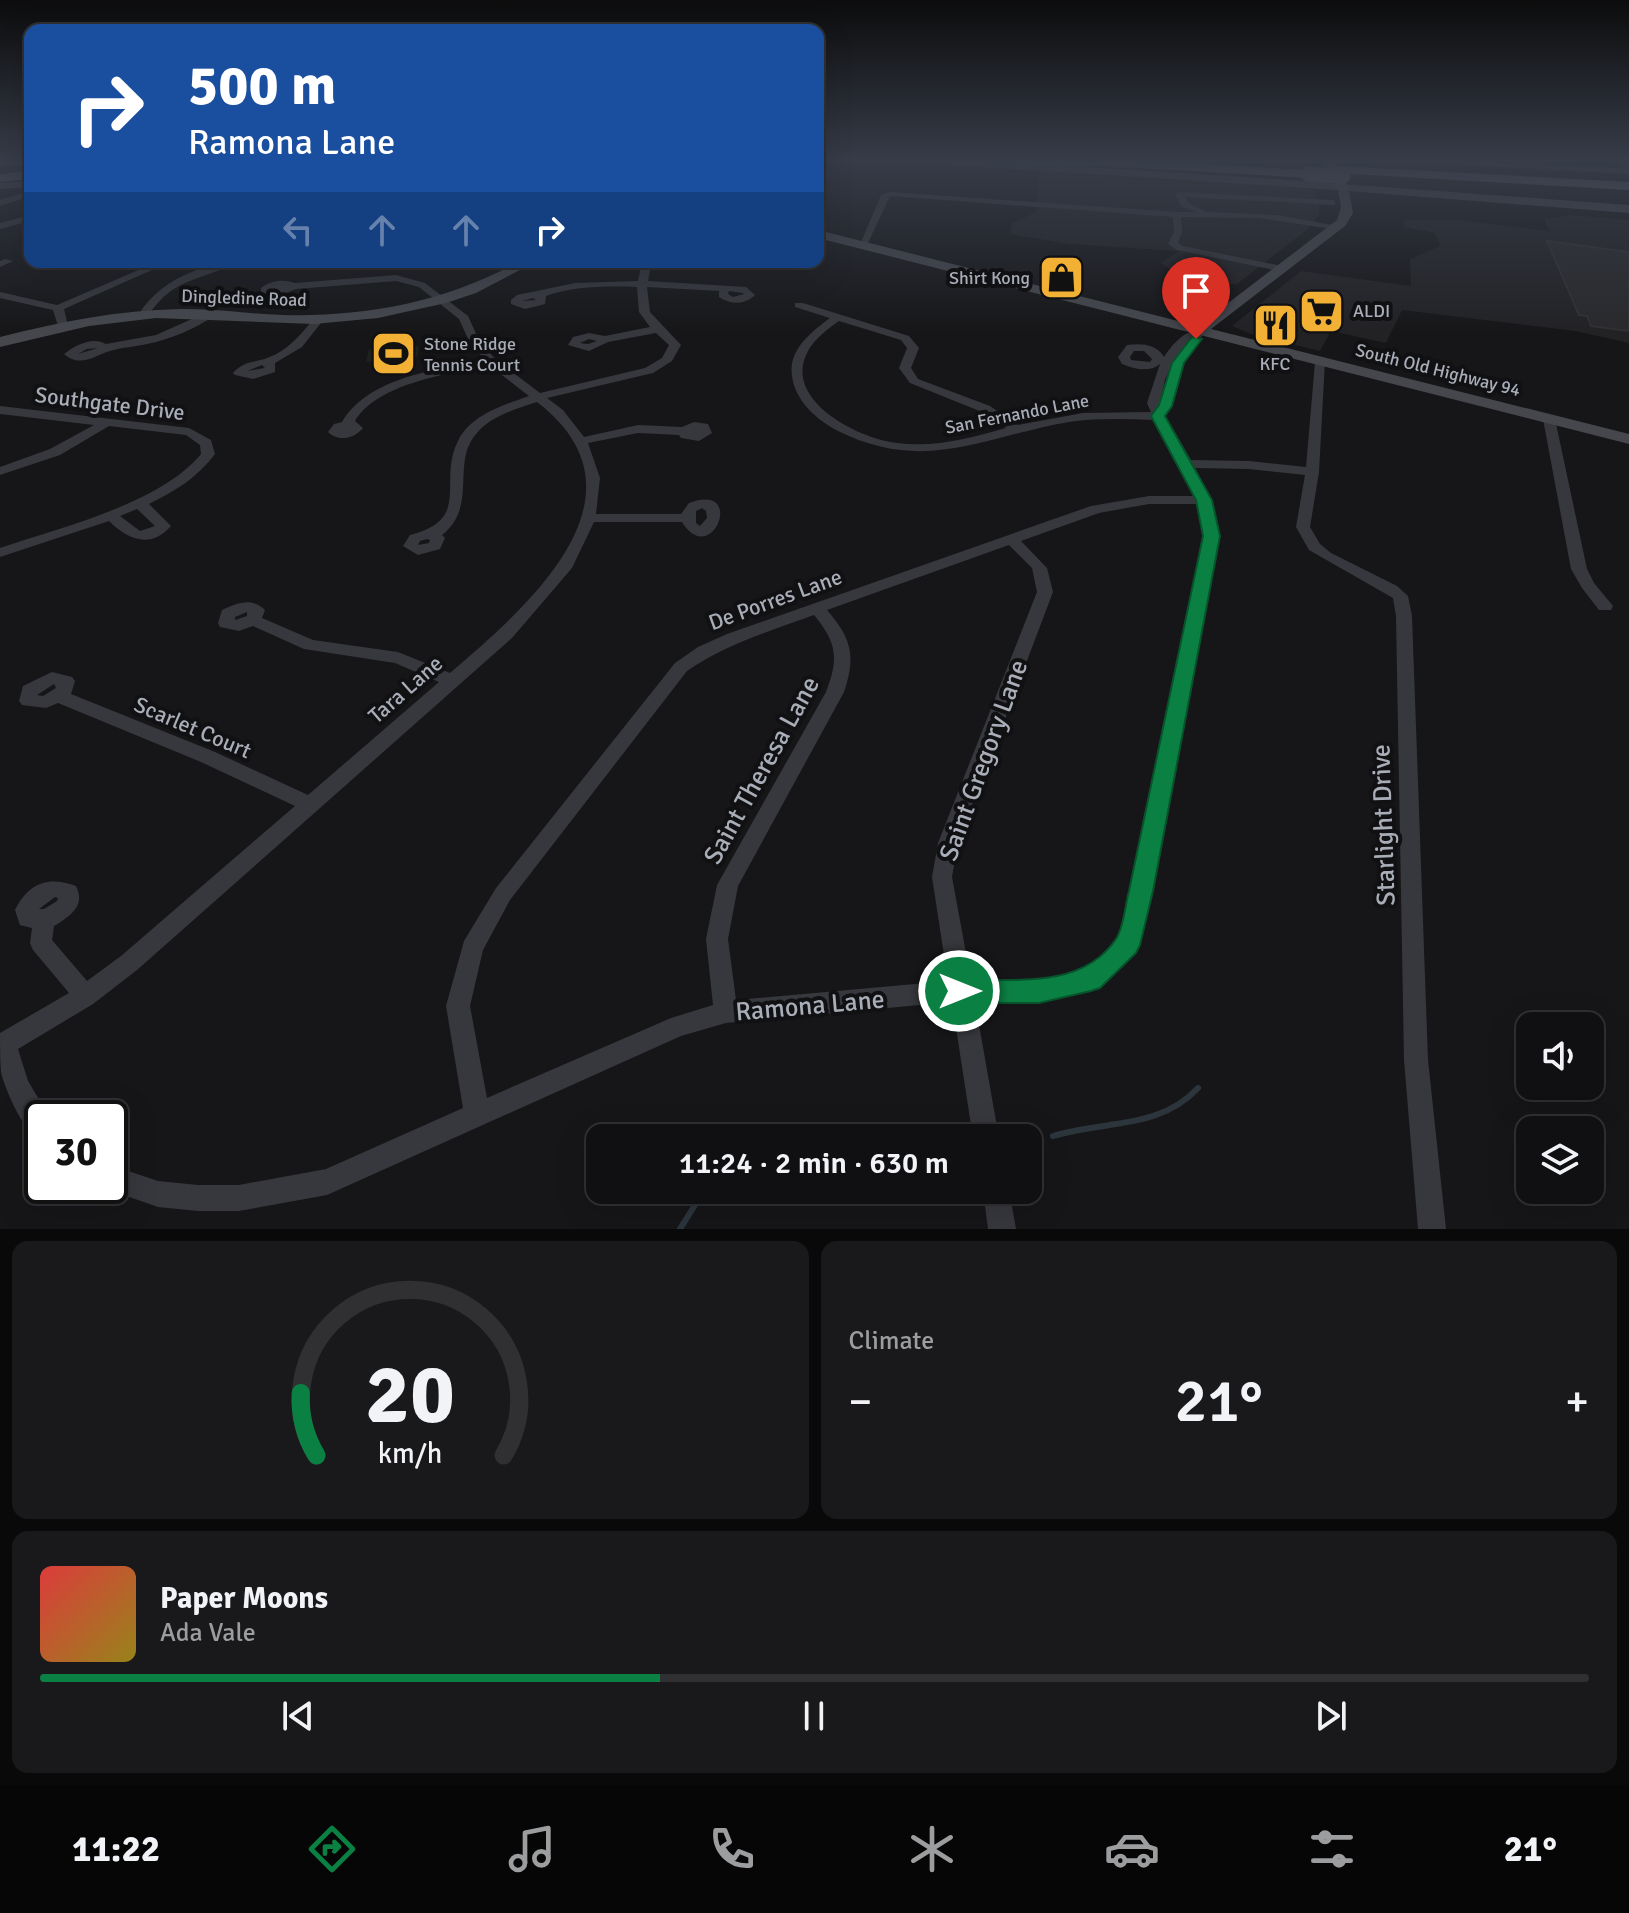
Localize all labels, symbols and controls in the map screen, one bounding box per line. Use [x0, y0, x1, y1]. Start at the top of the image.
text: 500 m [188, 51, 336, 120]
icon: right [56, 56, 160, 160]
text: Ramona Lane [188, 120, 395, 165]
icon: left [276, 208, 320, 252]
icon: ahead [360, 208, 404, 252]
icon: ahead [444, 208, 488, 252]
icon: right [528, 208, 572, 252]
shop icon: Shirt Kong [1037, 254, 1085, 302]
pin [1162, 257, 1230, 339]
place label: Shirt Kong [949, 267, 1030, 289]
icon: arrive [1174, 269, 1218, 313]
street label: Dingledine Road [181, 285, 307, 311]
supermarket icon: ALDI [1298, 287, 1346, 335]
place label: ALDI [1353, 300, 1390, 322]
restaurant icon: KFC [1251, 302, 1299, 350]
sports icon: Stone Ridge Tennis Court [369, 330, 417, 378]
place label: Stone Ridge Tennis Court [424, 333, 520, 376]
street label: South Old Highway 94 [1353, 339, 1523, 401]
place label: KFC [1260, 353, 1291, 375]
street label: Southgate Drive [34, 381, 186, 426]
street label: San Fernando Lane [943, 389, 1091, 439]
street label: De Porres Lane [705, 563, 846, 636]
street label: Tara Lane [363, 650, 448, 729]
street label: Saint Gregory Lane [933, 655, 1035, 865]
street label: Saint Theresa Lane [697, 671, 827, 870]
street label: Scarlet Court [130, 691, 256, 764]
street label: Starlight Drive [1365, 744, 1403, 906]
position arrow [917, 949, 1001, 1033]
street label: Ramona Lane [734, 984, 886, 1028]
map controls [1516, 1012, 1604, 1204]
button: sound [1516, 1012, 1604, 1100]
speed limit sign: 30 [24, 1100, 128, 1204]
button: layers [1516, 1116, 1604, 1204]
text: 11:24 · 2 min · 630 m [679, 1145, 949, 1182]
text: Climate [849, 1325, 934, 1357]
text: 20 [365, 1344, 455, 1446]
text: 21° [1175, 1365, 1263, 1439]
text: − [849, 1375, 872, 1429]
text: + [1565, 1375, 1589, 1429]
text: km/h [378, 1436, 443, 1471]
text: Paper Moons [160, 1580, 328, 1617]
text: Ada Vale [160, 1617, 256, 1649]
icon: previous [276, 1694, 320, 1738]
icon: pause [792, 1694, 836, 1738]
icon: next [1309, 1694, 1353, 1738]
icon: directions [304, 1821, 360, 1877]
icon: music [504, 1821, 560, 1877]
icon: phone [704, 1821, 760, 1877]
icon: climate [904, 1821, 960, 1877]
icon: car [1104, 1821, 1160, 1877]
icon: filters [1304, 1821, 1360, 1877]
text: 11:22 [72, 1827, 160, 1872]
text: 21° [1504, 1827, 1557, 1872]

